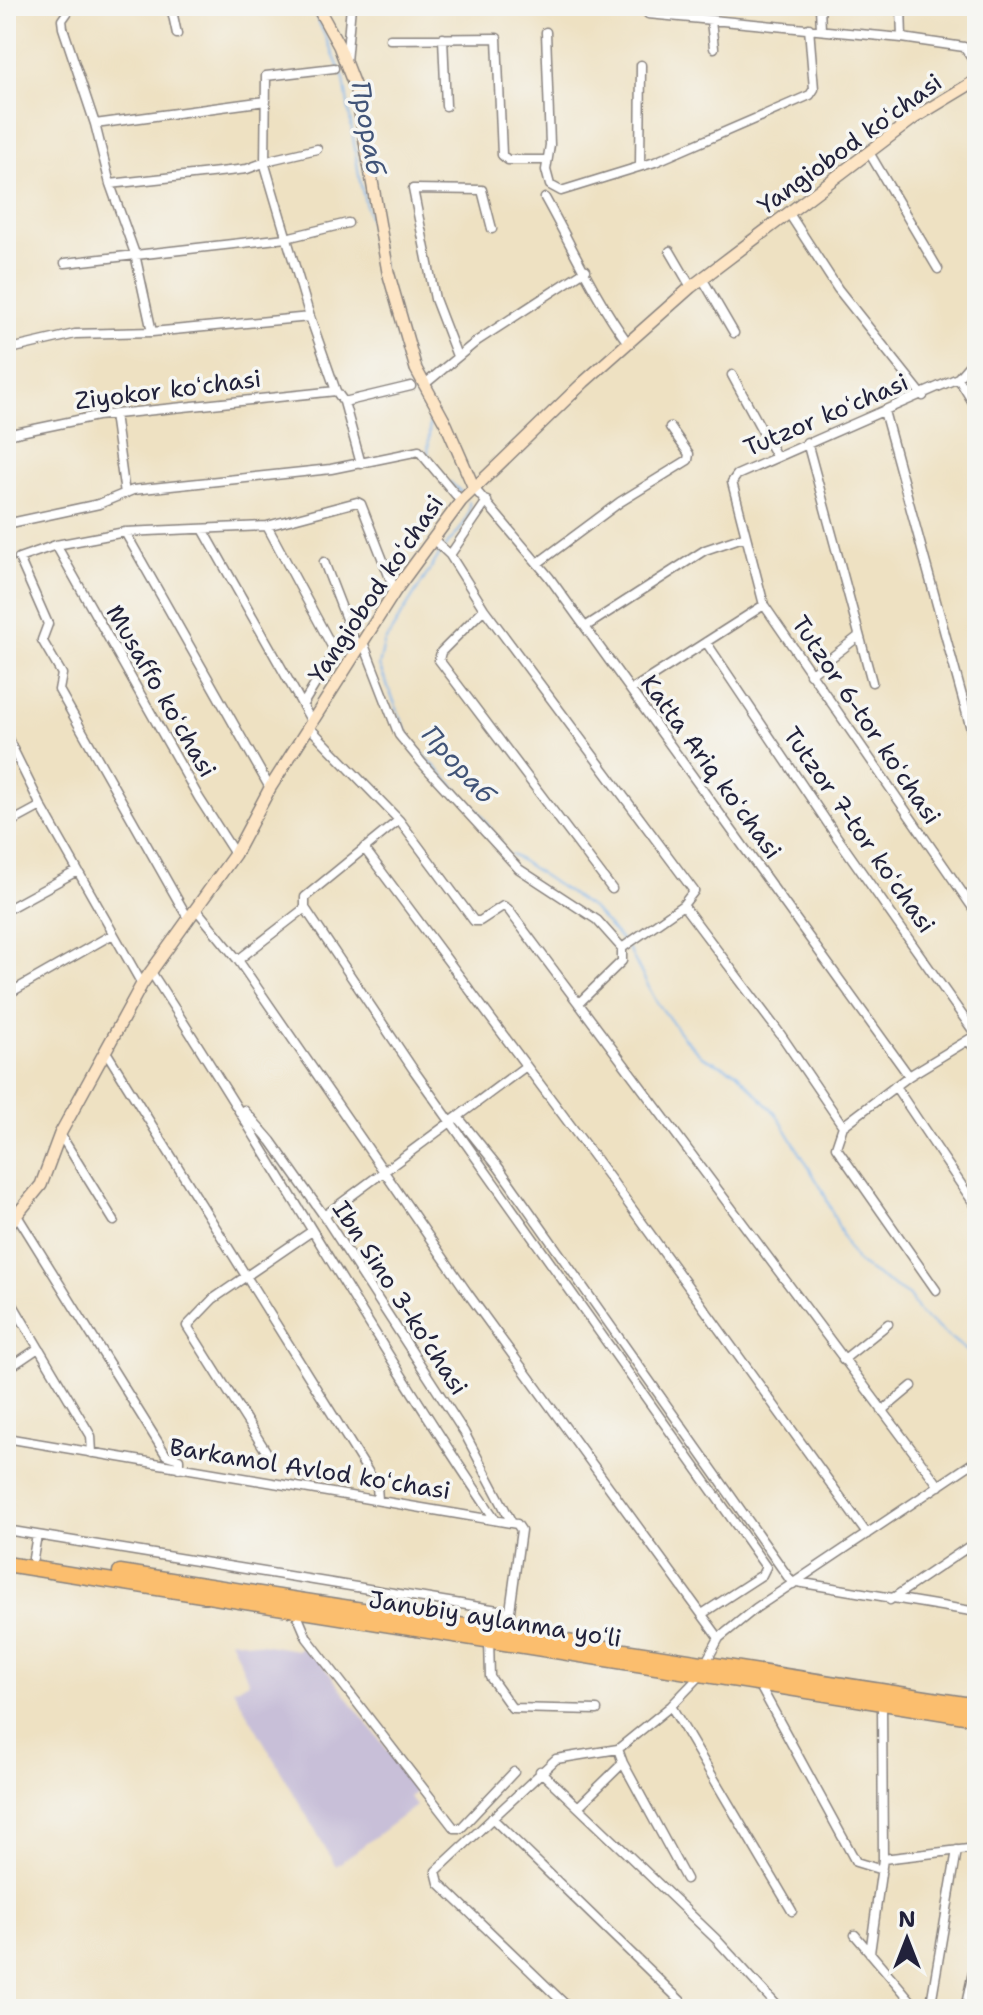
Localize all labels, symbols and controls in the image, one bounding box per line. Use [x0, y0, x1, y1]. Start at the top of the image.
street label: Yangiobod koʻchasi [751, 66, 949, 222]
water label: Прораб [344, 78, 395, 179]
street label: Ziyokor koʻchasi [73, 363, 263, 417]
street label: Tutzor koʻchasi [739, 366, 913, 464]
street label: Yangiobod koʻchasi [301, 489, 451, 689]
street label: Musaffo koʻchasi [99, 599, 223, 783]
street label: Tutzor 6-tor koʻchasi [784, 609, 948, 831]
street label: Katta Ariq koʻchasi [633, 668, 789, 866]
water label: Прораб [414, 717, 505, 812]
street label: Tutzor 7-tor koʻchasi [776, 720, 942, 940]
street label: Ibn Sino 3-koʼchasi [325, 1195, 475, 1401]
street label: Barkamol Avlod koʻchasi [167, 1431, 453, 1507]
street label: Janubiy aylanma yoʻli [366, 1583, 624, 1655]
north arrow [867, 1899, 947, 1979]
text: N [898, 1905, 916, 1934]

